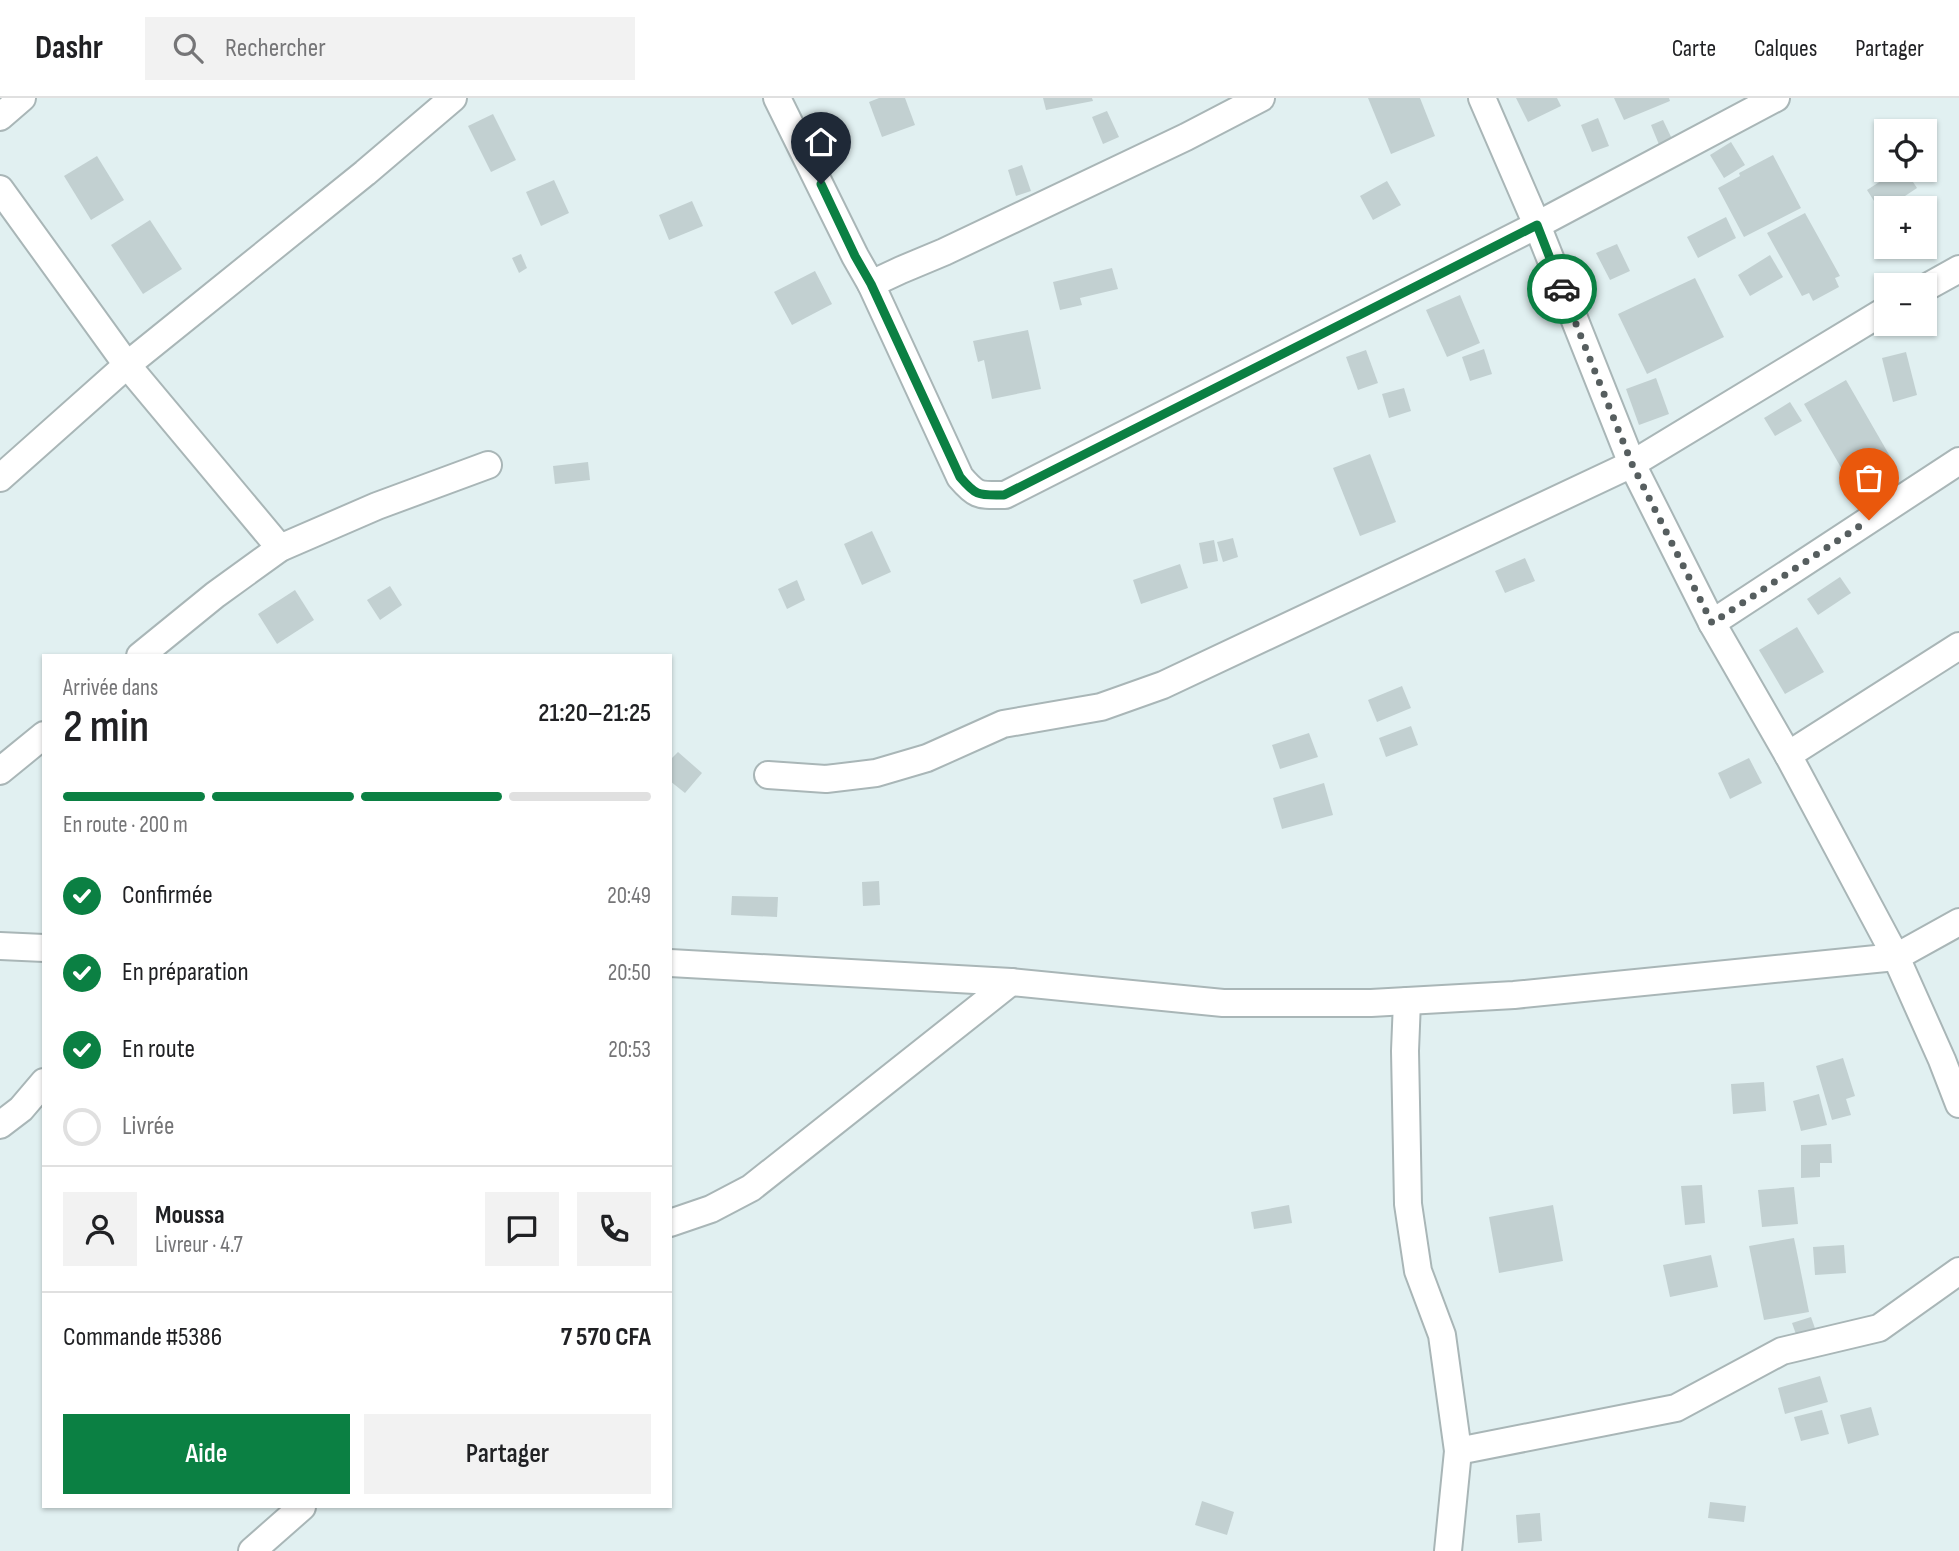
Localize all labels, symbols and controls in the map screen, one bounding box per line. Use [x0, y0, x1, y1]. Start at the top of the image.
search box [145, 17, 635, 80]
text: Dashr [35, 28, 103, 68]
icon: search [169, 29, 207, 67]
text: Rechercher [225, 33, 326, 64]
text: Carte [1672, 34, 1716, 63]
text: Calques [1754, 34, 1817, 63]
text: Partager [1855, 34, 1924, 63]
pin [791, 112, 851, 184]
map controls [1874, 119, 1937, 336]
button: locate [1874, 119, 1937, 182]
icon: home [802, 123, 840, 161]
button: + [1874, 196, 1937, 259]
courier [1527, 254, 1597, 324]
icon: car [1543, 270, 1581, 308]
button: − [1874, 273, 1937, 336]
pin [1839, 448, 1899, 520]
icon: bag [1850, 459, 1888, 497]
text: Arrivée dans [63, 674, 158, 702]
text: 21:20–21:25 [538, 698, 651, 729]
text: 2 min [63, 700, 149, 755]
text: En route · 200 m [63, 811, 188, 839]
icon: check [63, 877, 101, 915]
text: Confirmée [122, 880, 213, 911]
text: 20:49 [607, 882, 651, 910]
icon: check [63, 954, 101, 992]
text: En préparation [122, 957, 249, 988]
text: 20:50 [608, 959, 651, 987]
icon: check [63, 1031, 101, 1069]
text: En route [122, 1034, 195, 1065]
text: 20:53 [608, 1036, 651, 1064]
text: Livrée [122, 1111, 174, 1142]
button: person [63, 1192, 137, 1266]
button: chat [485, 1192, 559, 1266]
button: phone [577, 1192, 651, 1266]
text: Moussa [155, 1200, 225, 1231]
text: Livreur · 4.7 [155, 1231, 243, 1259]
text: Commande #5386 [63, 1322, 222, 1353]
text: 7 570 CFA [561, 1322, 651, 1353]
button: Aide [63, 1414, 350, 1494]
button: Partager [364, 1414, 651, 1494]

